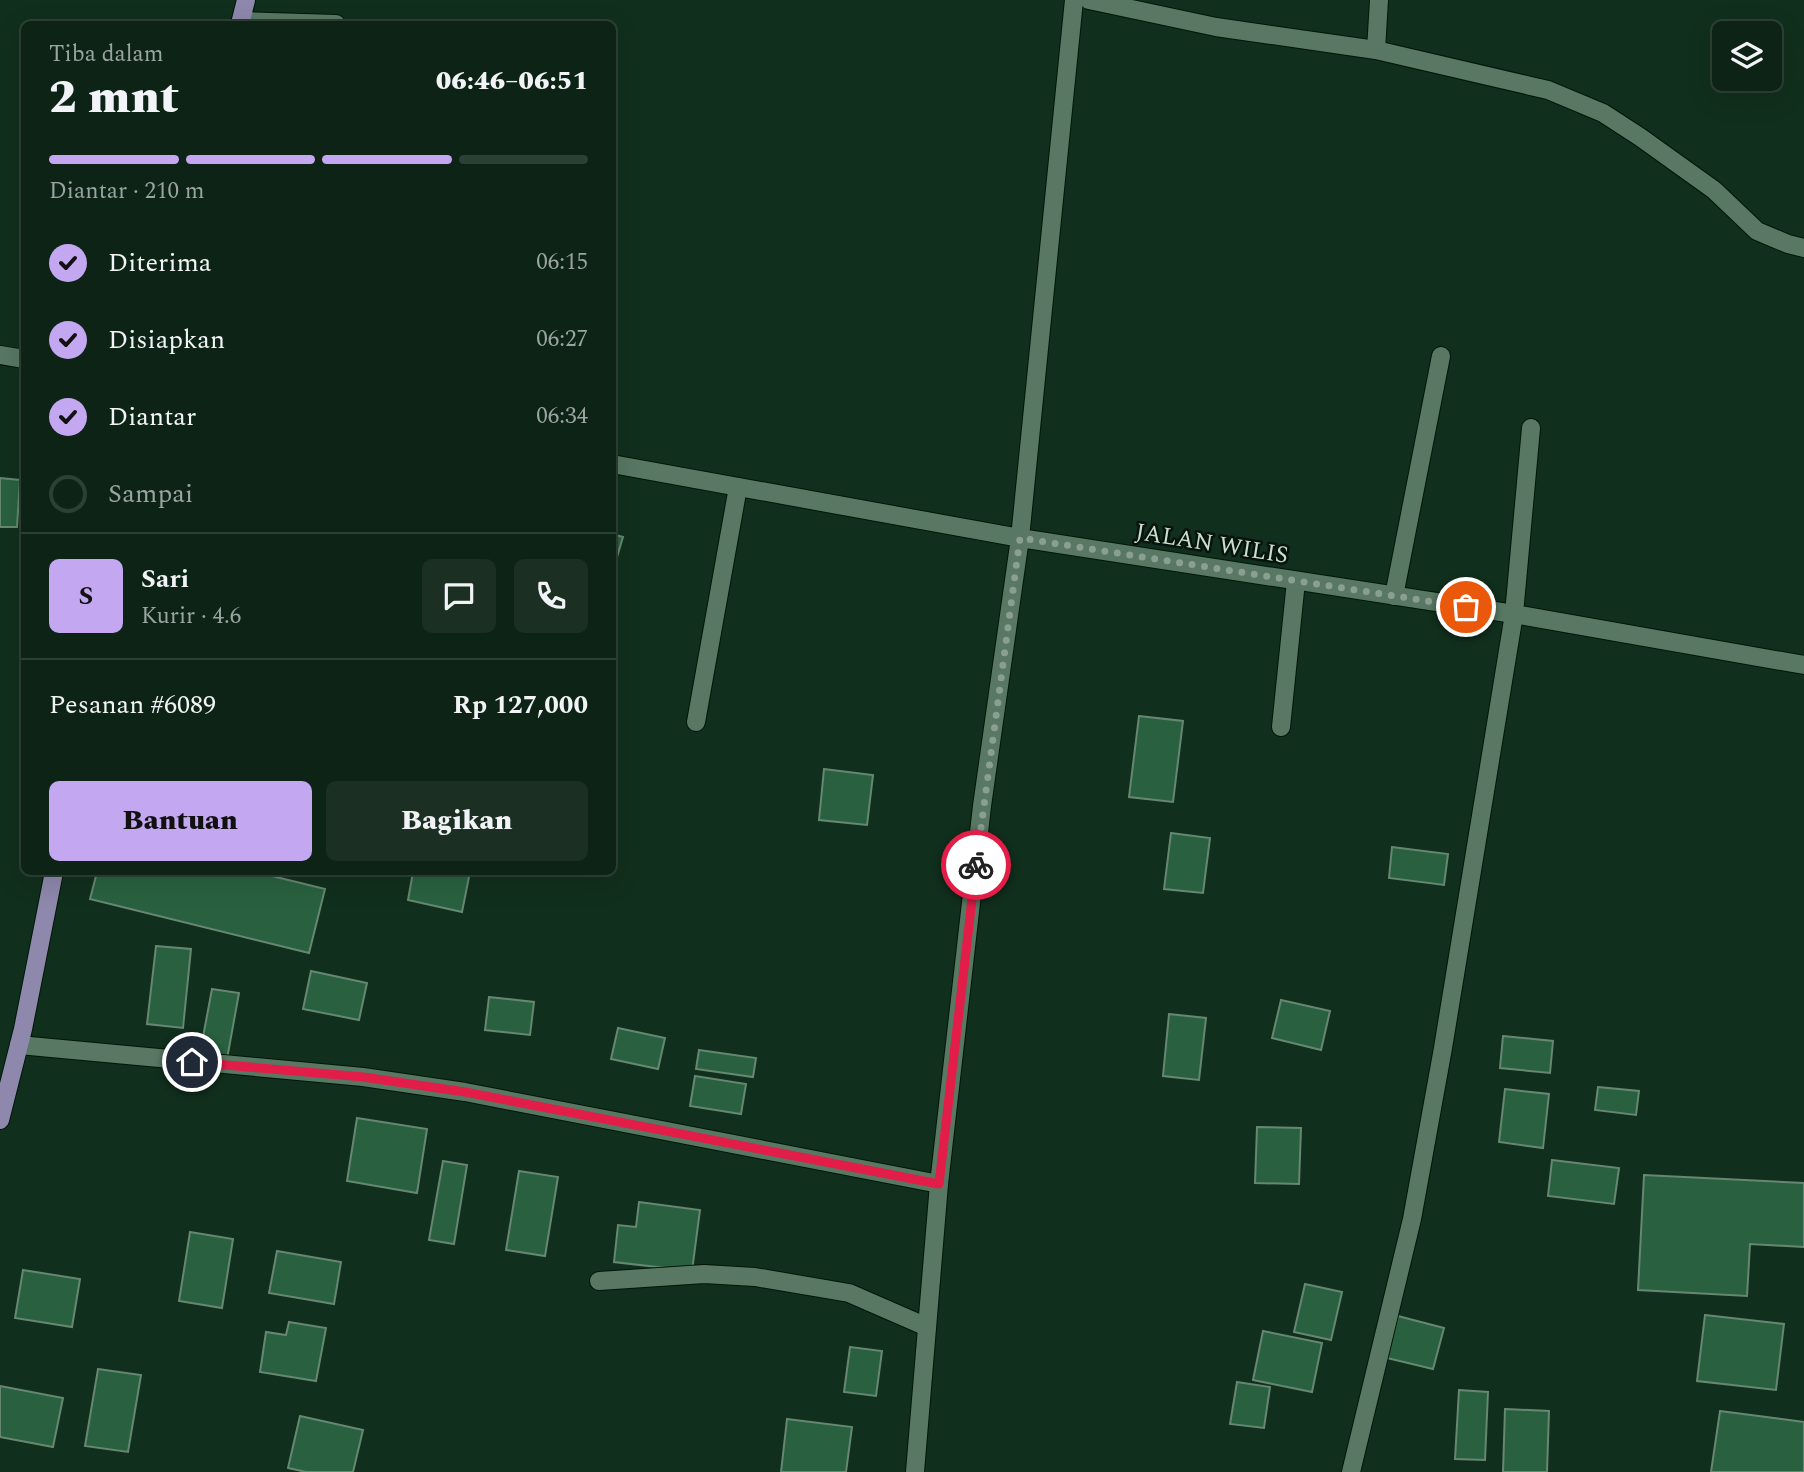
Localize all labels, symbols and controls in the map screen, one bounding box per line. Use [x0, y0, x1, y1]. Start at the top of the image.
map controls [1712, 21, 1782, 91]
button: layers [1712, 21, 1782, 91]
text: Tiba dalam [49, 37, 163, 72]
text: 06:46–06:51 [436, 61, 588, 101]
text: 2 mnt [49, 63, 179, 133]
text: Diantar · 210 m [49, 174, 204, 209]
text: Diterima [108, 243, 211, 283]
icon: check [49, 244, 87, 282]
text: 06:15 [536, 245, 588, 280]
text: Disiapkan [108, 320, 225, 360]
icon: check [49, 321, 87, 359]
text: 06:27 [536, 322, 588, 357]
text: Diantar [108, 397, 196, 437]
icon: check [49, 398, 87, 436]
text: 06:34 [536, 399, 588, 434]
text: Sampai [108, 474, 193, 514]
street label: JALAN WILIS [1133, 514, 1291, 574]
text: Sari [141, 559, 189, 599]
button: chat [422, 559, 496, 633]
button: phone [514, 559, 588, 633]
text: S [79, 576, 93, 616]
pin [1436, 577, 1496, 637]
icon: bag [1447, 588, 1485, 626]
text: Kurir · 4.6 [141, 599, 241, 634]
text: Pesanan #6089 [49, 685, 216, 725]
text: Rp 127,000 [453, 685, 588, 725]
button: Bantuan [49, 781, 312, 861]
button: Bagikan [326, 781, 588, 861]
courier [941, 830, 1011, 900]
icon: bike [957, 846, 995, 884]
pin [162, 1032, 222, 1092]
icon: home [173, 1043, 211, 1081]

